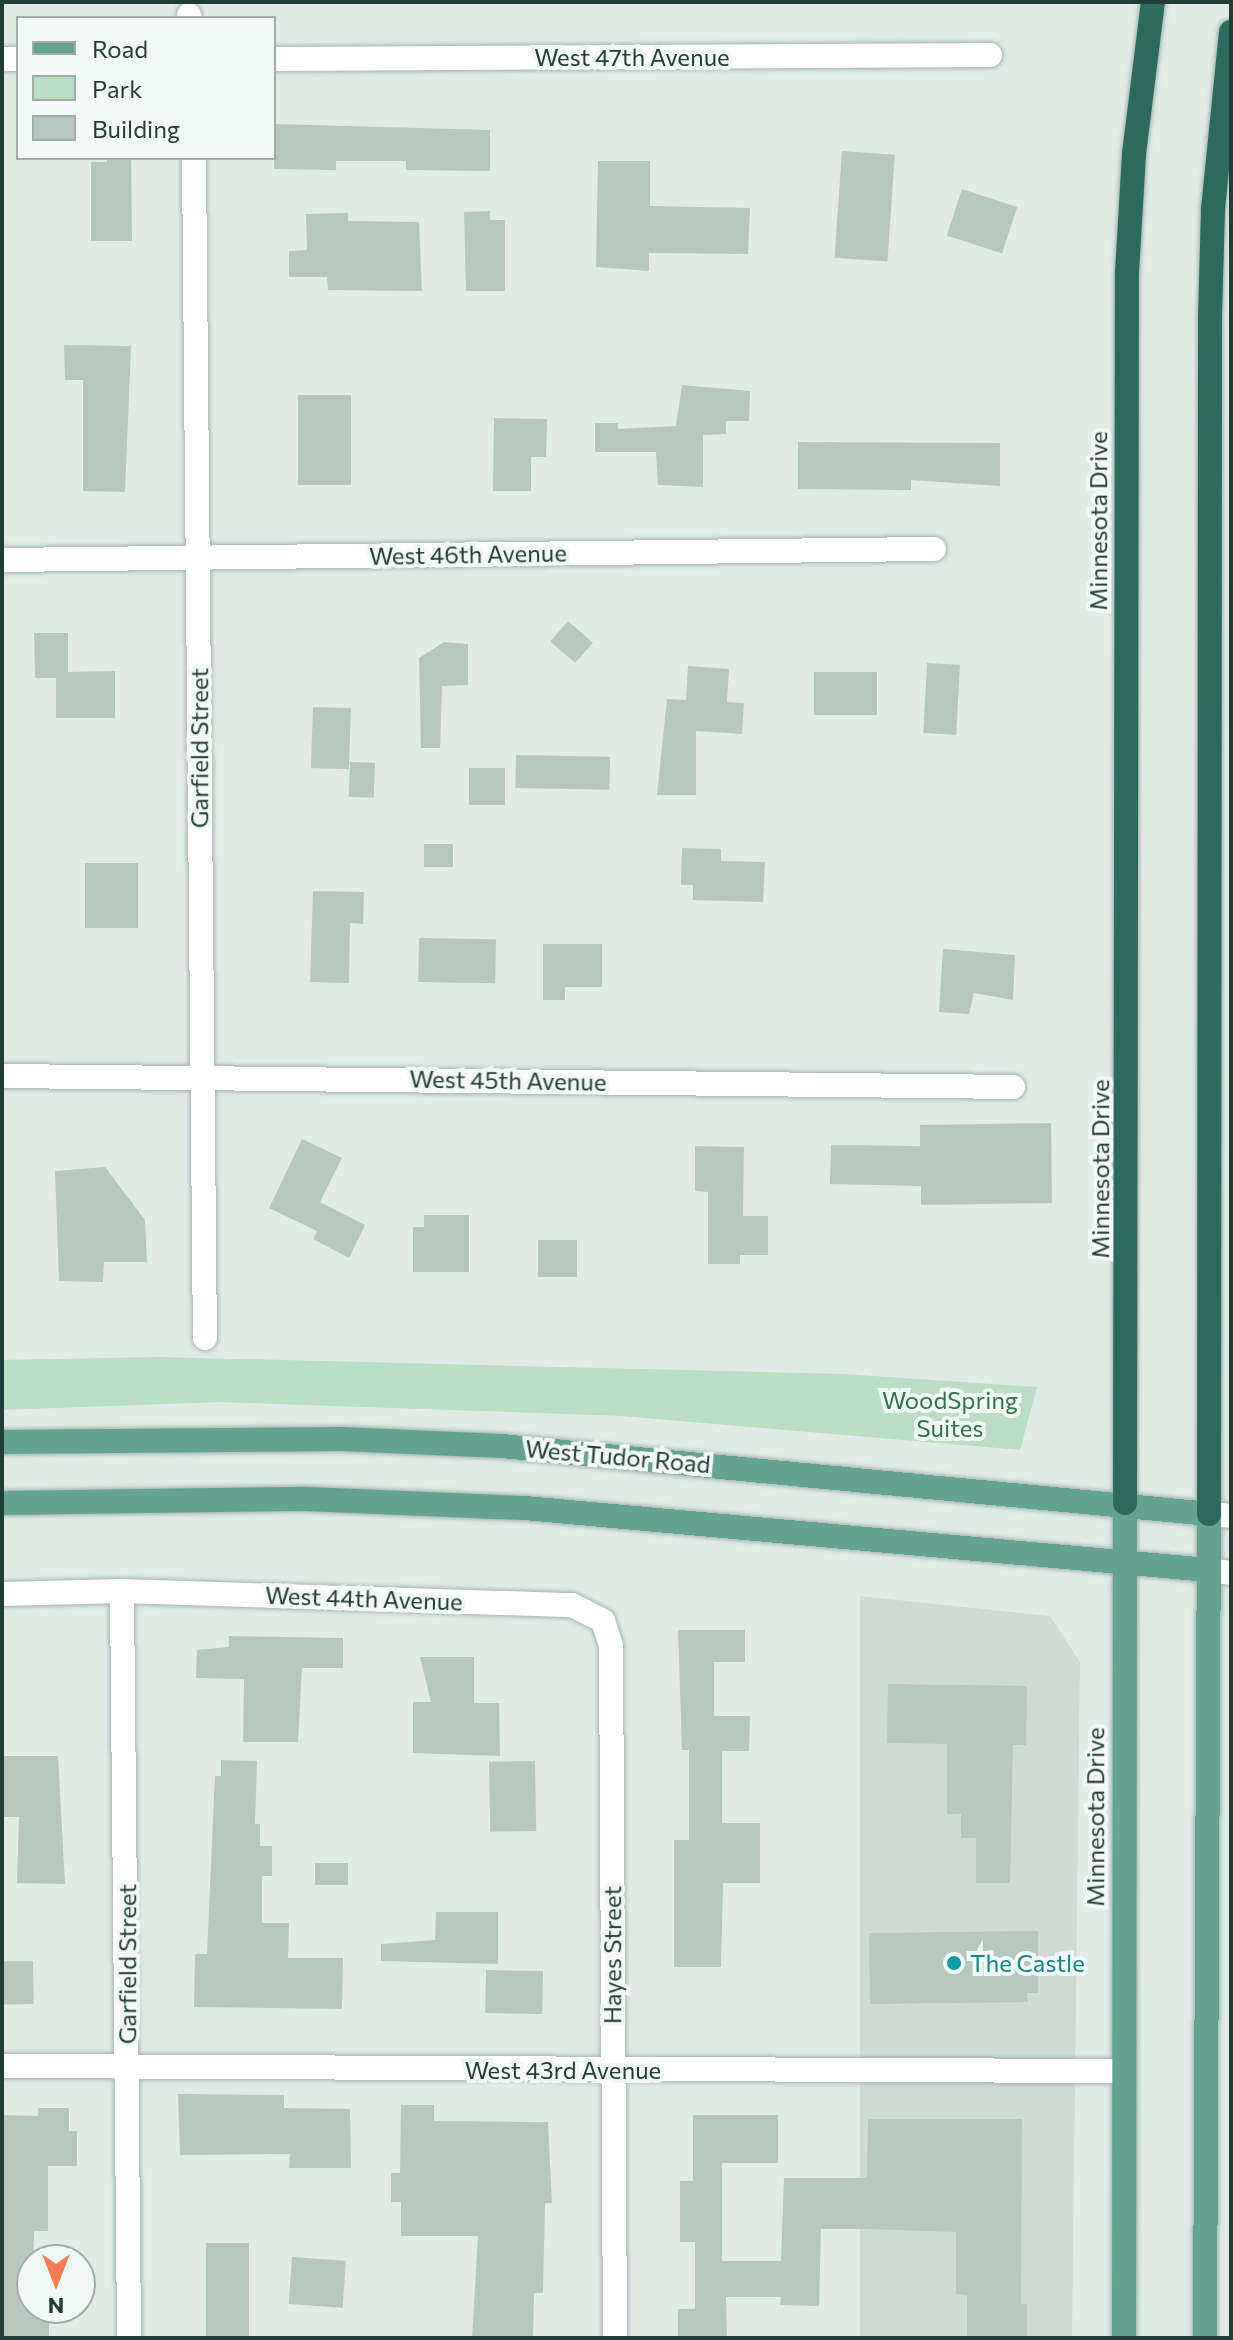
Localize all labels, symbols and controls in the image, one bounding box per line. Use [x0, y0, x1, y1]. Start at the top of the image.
legend [16, 16, 276, 160]
text: Road [92, 34, 148, 63]
street label: West 47th Avenue [534, 43, 730, 71]
text: Park [92, 74, 142, 103]
text: Building [92, 114, 180, 143]
street label: Minnesota Drive [1084, 431, 1112, 611]
street label: West 46th Avenue [369, 538, 567, 570]
street label: Garfield Street [185, 668, 213, 828]
street label: West 45th Avenue [409, 1064, 607, 1096]
street label: Minnesota Drive [1086, 1079, 1114, 1259]
park label: WoodSpring Suites [882, 1386, 1018, 1442]
street label: West Tudor Road [524, 1434, 712, 1478]
street label: West 44th Avenue [265, 1580, 463, 1616]
street label: Minnesota Drive [1081, 1727, 1109, 1907]
street label: Garfield Street [113, 1884, 141, 2044]
street label: Hayes Street [598, 1886, 626, 2024]
place label: The Castle [970, 1949, 1085, 1977]
marker: The Castle [945, 1954, 963, 1972]
street label: West 43rd Avenue [465, 2056, 661, 2084]
north arrow [16, 2244, 96, 2324]
text: N [48, 2293, 64, 2320]

